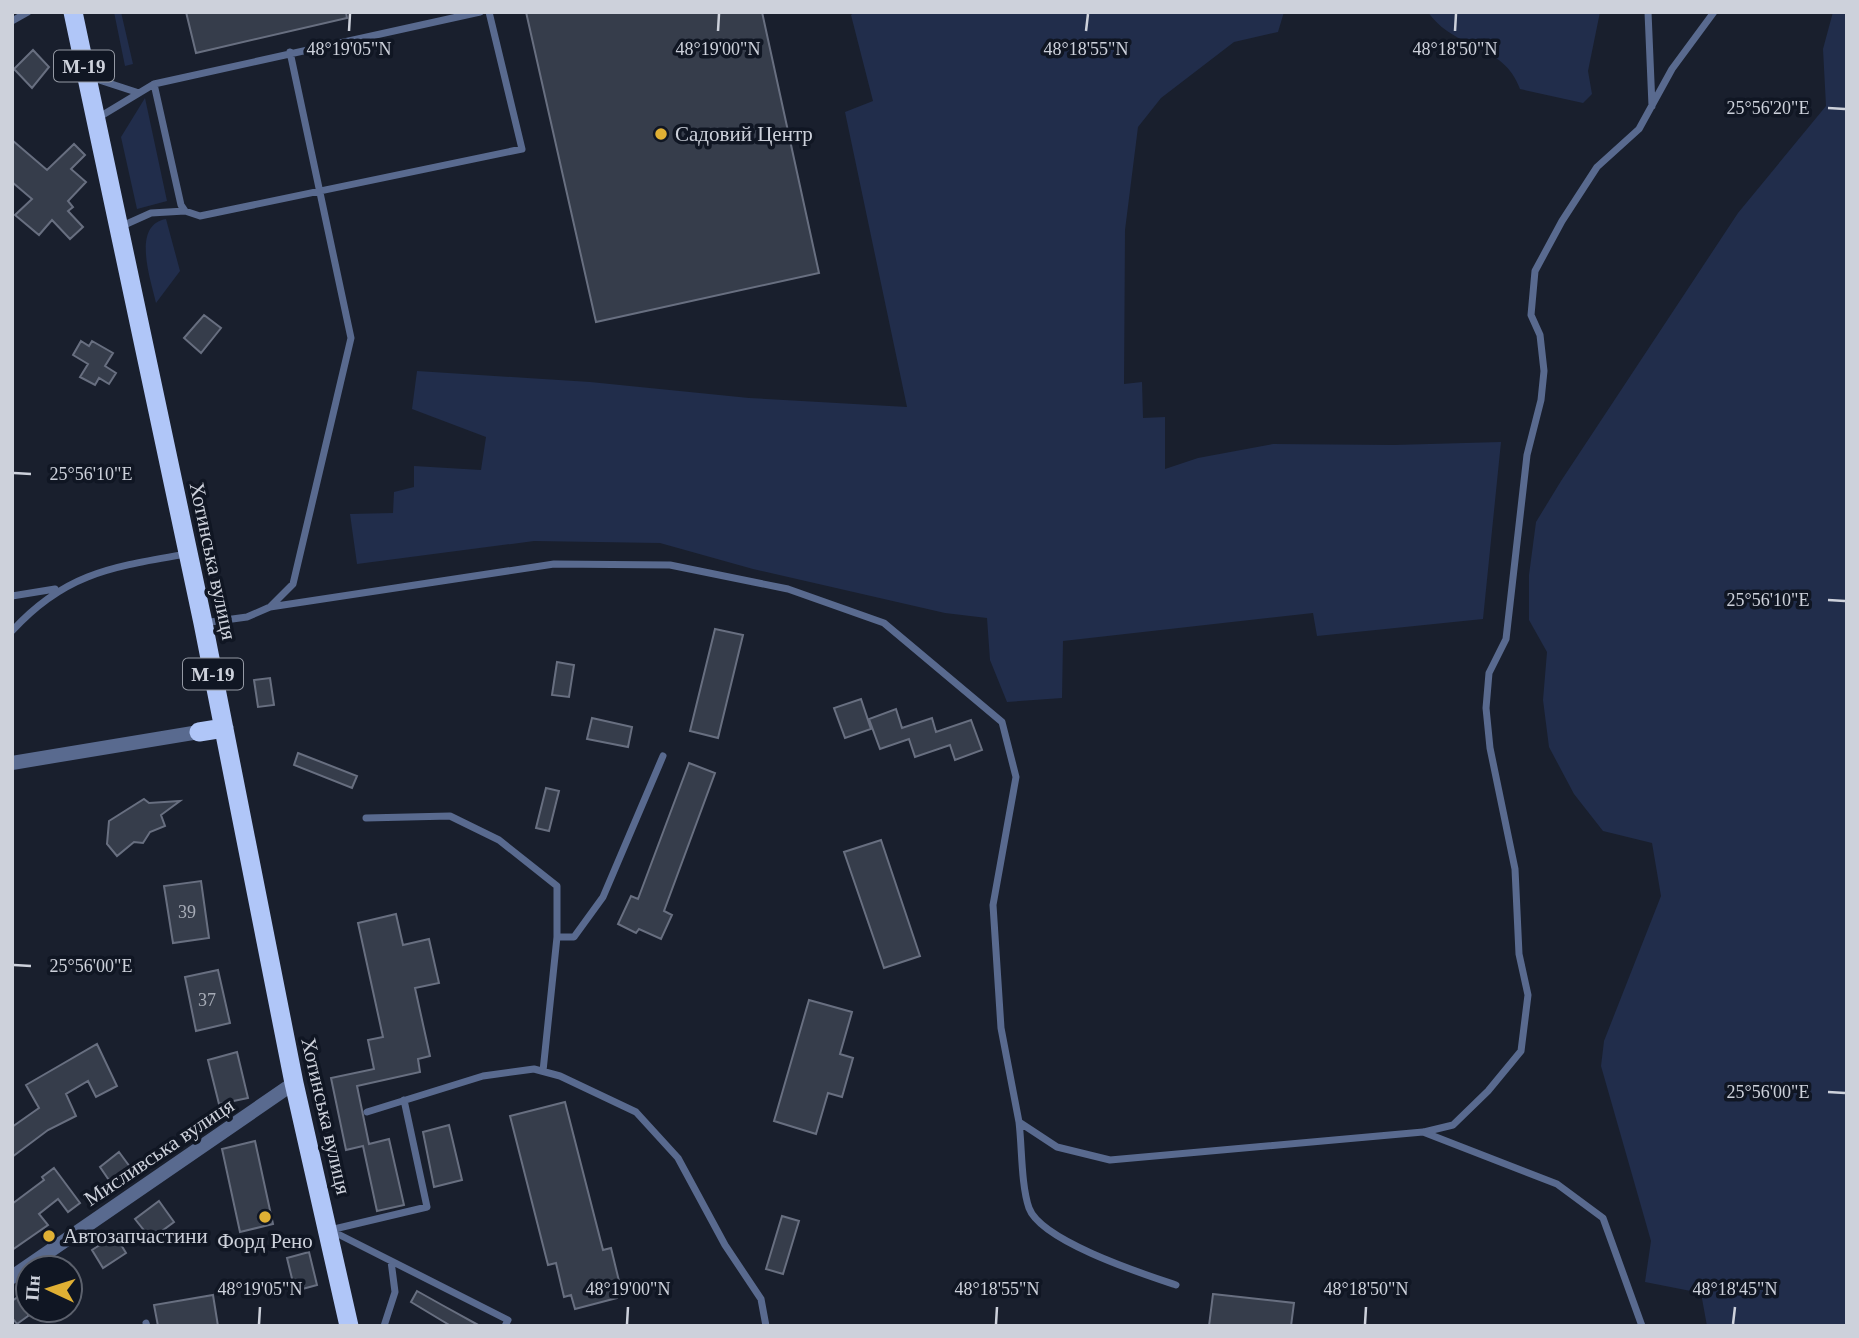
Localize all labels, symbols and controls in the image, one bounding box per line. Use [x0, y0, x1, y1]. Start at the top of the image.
text: 48°19'05"N [307, 39, 391, 59]
text: 48°19'00"N [676, 39, 760, 59]
text: 48°18'55"N [1044, 39, 1128, 59]
text: 48°18'50"N [1413, 39, 1497, 59]
road number: М-19 [54, 50, 114, 82]
text: 25°56'20"E [1727, 98, 1809, 118]
place label: Садовий Центр [675, 122, 813, 146]
marker: Садовий Центр [653, 126, 669, 142]
text: 25°56'10"E [50, 464, 132, 484]
street label: Хотинська вулиця [185, 480, 241, 642]
text: 25°56'10"E [1727, 590, 1809, 610]
road number: М-19 [183, 659, 243, 690]
house number: 39 [178, 902, 196, 922]
text: 25°56'00"E [50, 956, 132, 976]
house number: 37 [198, 990, 216, 1010]
street label: Хотинська вулиця [296, 1035, 356, 1197]
text: 25°56'00"E [1727, 1082, 1809, 1102]
street label: Мисливська вулиця [80, 1093, 239, 1211]
marker: Форд Рено [257, 1209, 273, 1225]
place label: Автозапчастини [63, 1224, 208, 1248]
marker: Автозапчастини [41, 1228, 57, 1244]
place label: Форд Рено [217, 1229, 313, 1253]
north arrow [14, 1254, 84, 1324]
text: Пн [21, 1274, 44, 1301]
text: 48°19'05"N [218, 1279, 302, 1299]
text: 48°19'00"N [586, 1279, 670, 1299]
text: 48°18'55"N [955, 1279, 1039, 1299]
text: 48°18'50"N [1324, 1279, 1408, 1299]
text: 48°18'45"N [1693, 1279, 1777, 1299]

